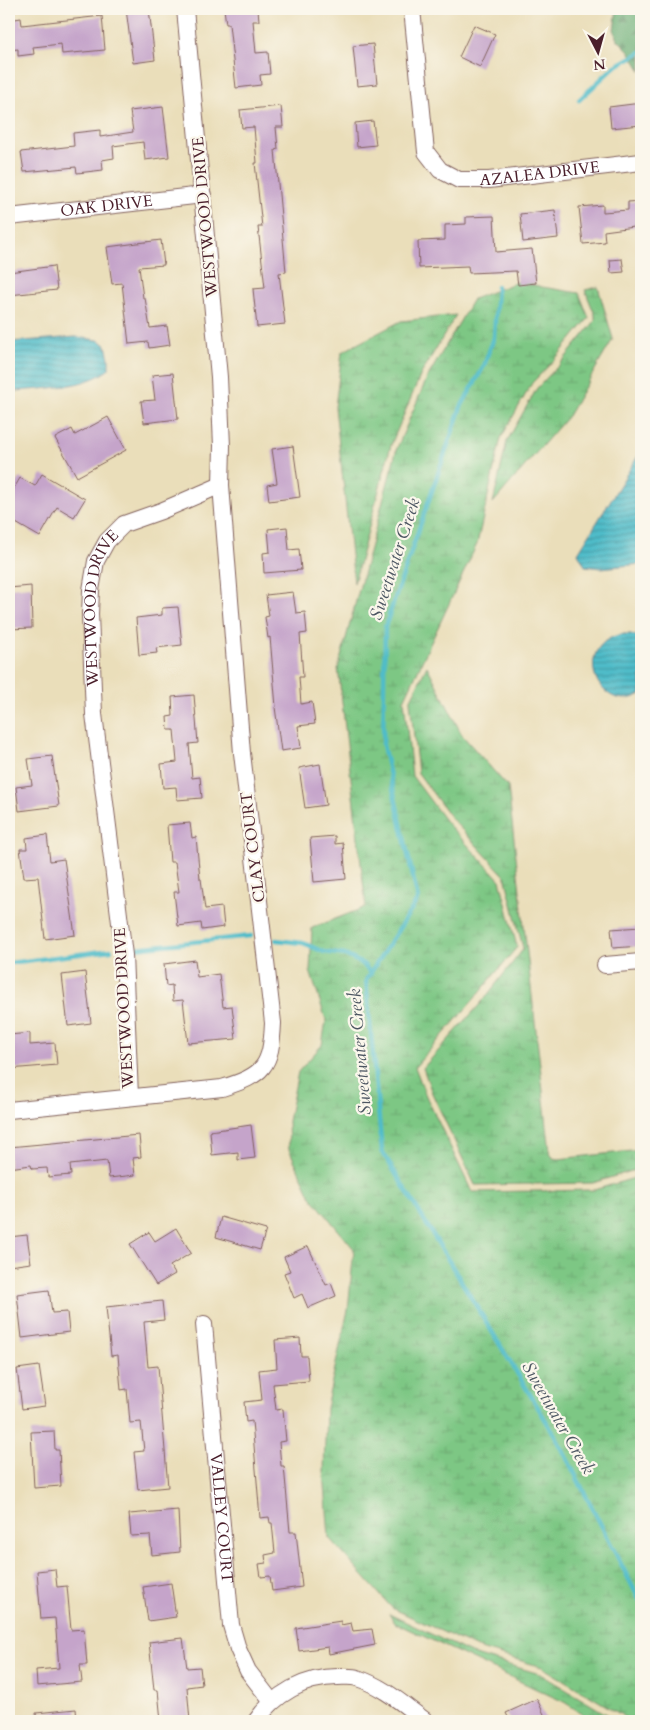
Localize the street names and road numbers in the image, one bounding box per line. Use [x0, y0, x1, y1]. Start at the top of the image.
street label: WESTWOOD DRIVE [187, 136, 223, 299]
street label: AZALEA DRIVE [480, 156, 601, 191]
street label: OAK DRIVE [59, 190, 154, 222]
street label: WESTWOOD DRIVE [79, 524, 124, 688]
street label: CLAY COURT [235, 790, 271, 904]
street label: WESTWOOD DRIVE [109, 927, 139, 1090]
street label: VALLEY COURT [205, 1452, 238, 1585]

